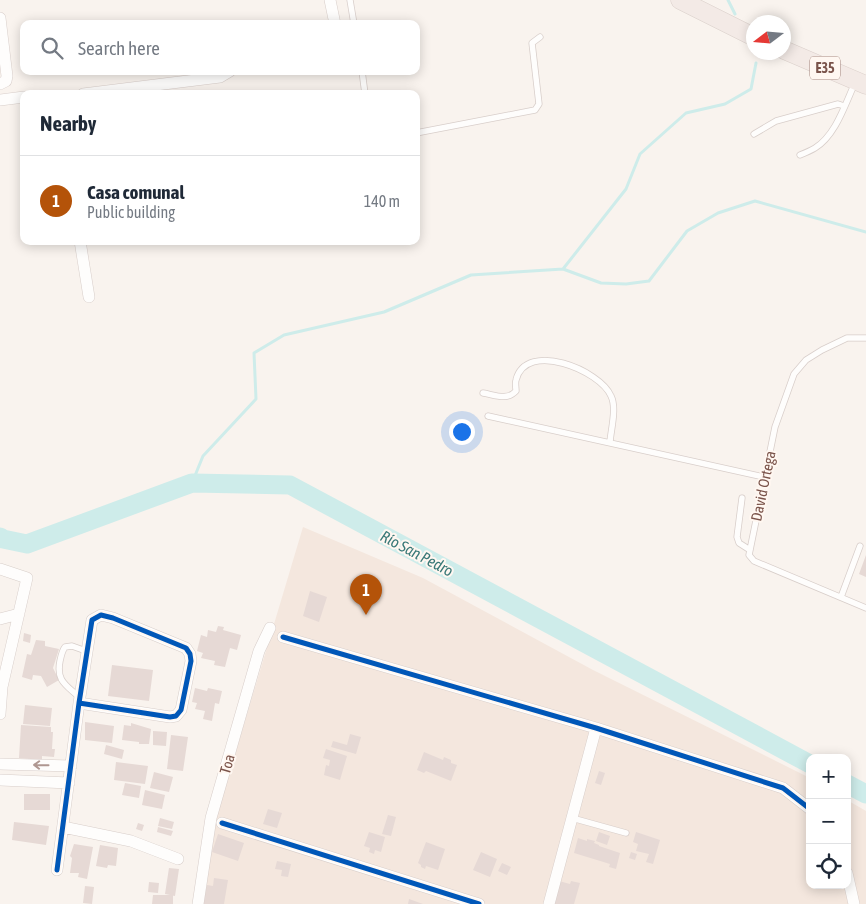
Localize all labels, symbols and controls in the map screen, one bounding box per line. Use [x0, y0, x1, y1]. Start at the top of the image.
north arrow [746, 15, 791, 60]
search box [20, 20, 420, 75]
icon: search [38, 34, 66, 62]
text: Search here [78, 37, 160, 59]
road number: E35 [810, 56, 840, 80]
text: Nearby [40, 111, 96, 135]
text: Casa comunal [87, 181, 184, 203]
text: 1 [52, 192, 60, 210]
text: 140 m [364, 192, 400, 210]
text: Public building [87, 203, 175, 221]
your location [449, 419, 475, 445]
street label: David Ortega [747, 449, 779, 523]
water label: Río San Pedro [378, 526, 456, 580]
pin: 1 [350, 574, 382, 615]
street label: Toa [216, 752, 238, 776]
map controls [806, 754, 851, 889]
button: + [806, 754, 851, 799]
one-way arrow [34, 761, 50, 770]
button: − [806, 799, 851, 844]
button: locate [806, 844, 851, 889]

